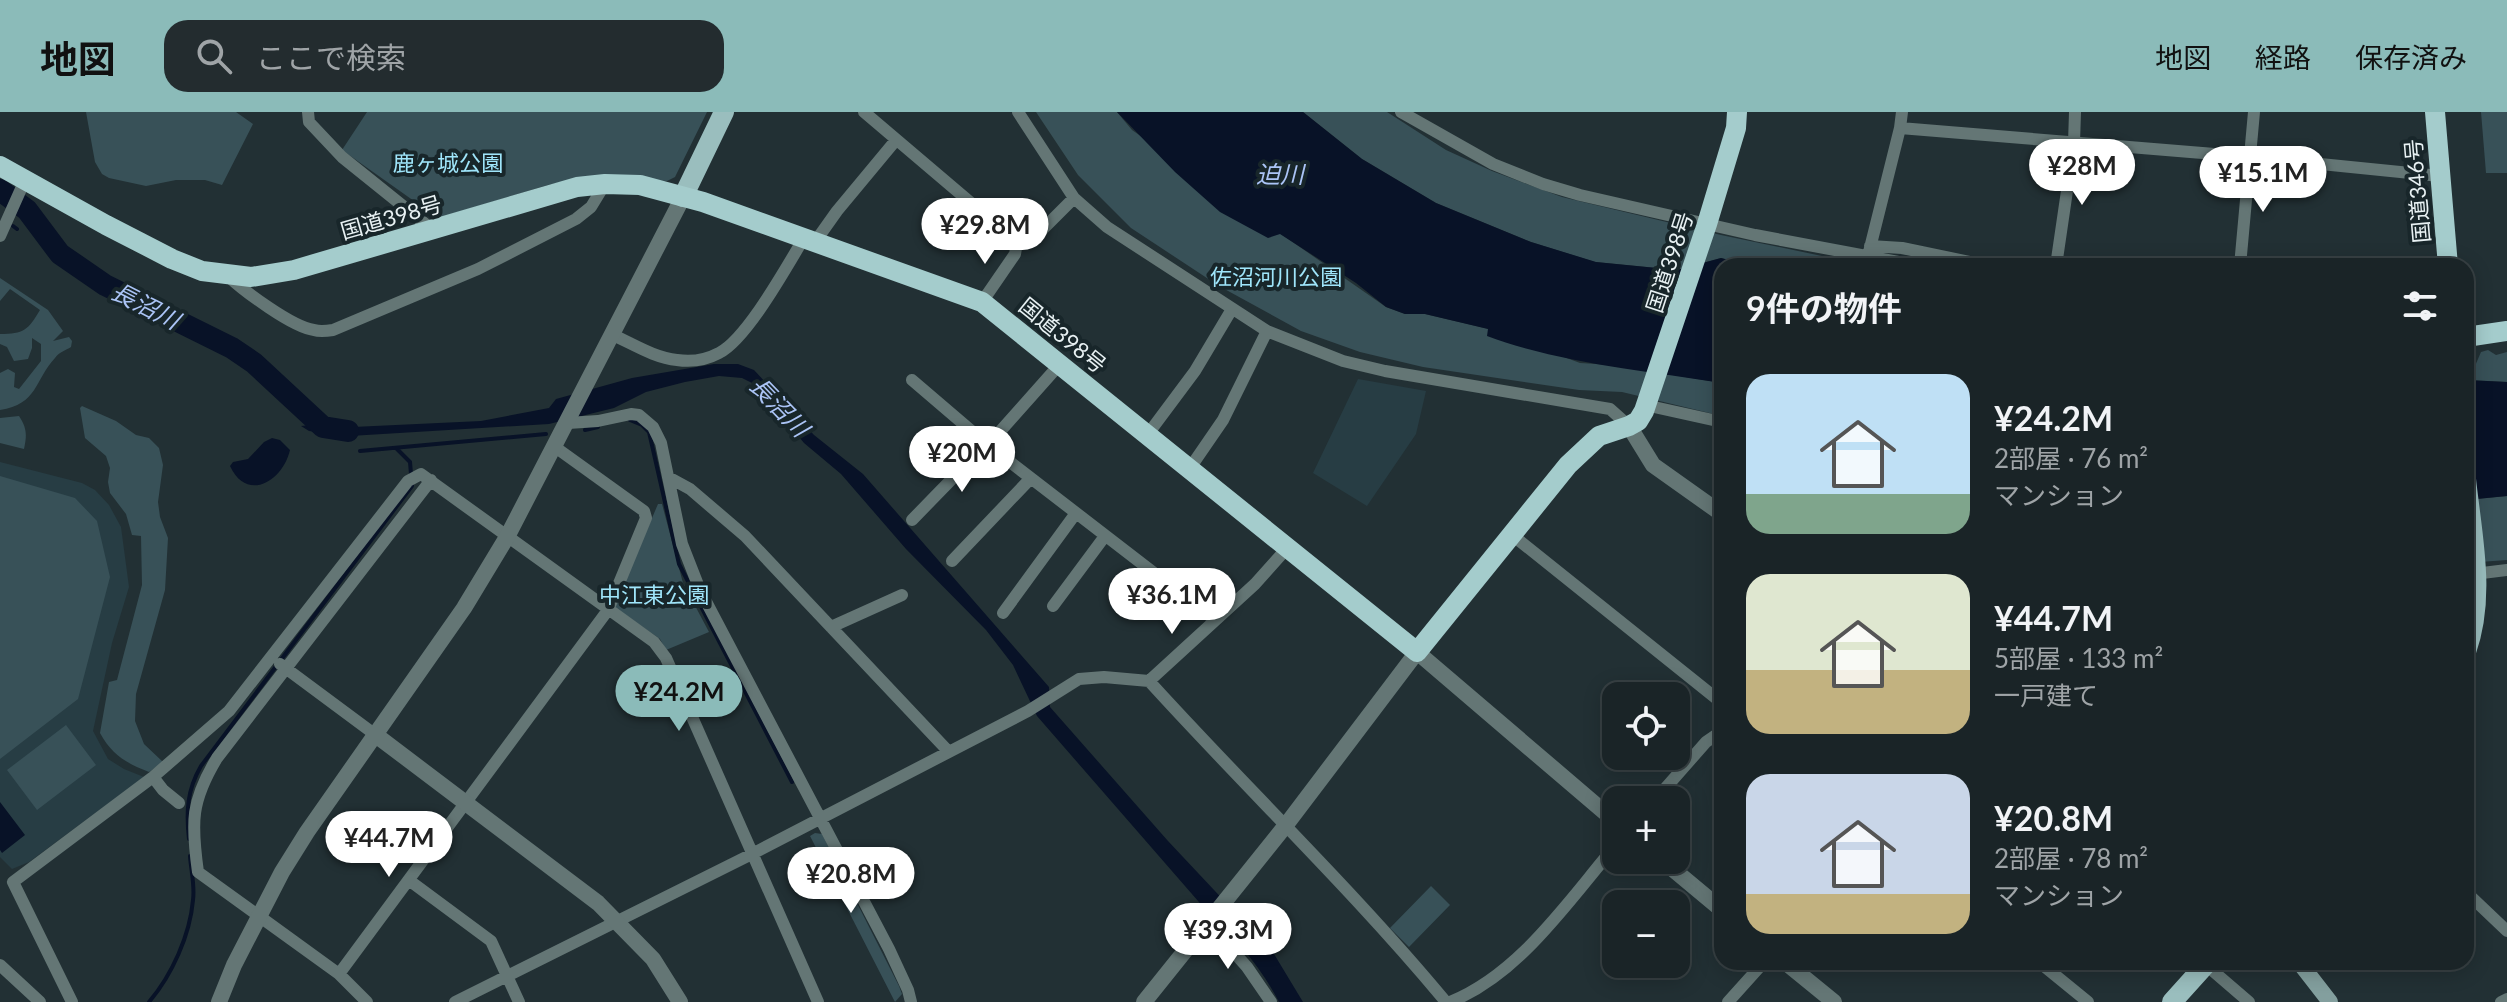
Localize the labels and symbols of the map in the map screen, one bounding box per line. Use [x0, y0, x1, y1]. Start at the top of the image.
street label: 国道346号 [2399, 138, 2435, 244]
pin: ¥28M [2035, 139, 2129, 207]
pin: ¥15.1M [2198, 146, 2328, 214]
park label: 鹿ヶ城公園 [393, 149, 503, 176]
water label: 迫川 [1256, 159, 1307, 188]
street label: 国道398号 [337, 190, 445, 244]
pin: ¥29.8M [920, 198, 1050, 266]
street label: 国道398号 [1640, 208, 1698, 316]
park label: 佐沼河川公園 [1210, 263, 1342, 290]
water label: 長沼川 [107, 276, 187, 336]
street label: 国道398号 [1014, 292, 1112, 378]
water label: 長沼川 [745, 370, 818, 444]
pin: ¥20M [915, 426, 1009, 494]
pin: ¥36.1M [1107, 568, 1237, 636]
park label: 中江東公園 [599, 581, 709, 608]
pin: ¥24.2M [614, 665, 744, 733]
pin: ¥44.7M [324, 811, 454, 879]
pin: ¥20.8M [786, 847, 916, 915]
pin: ¥39.3M [1163, 903, 1293, 971]

